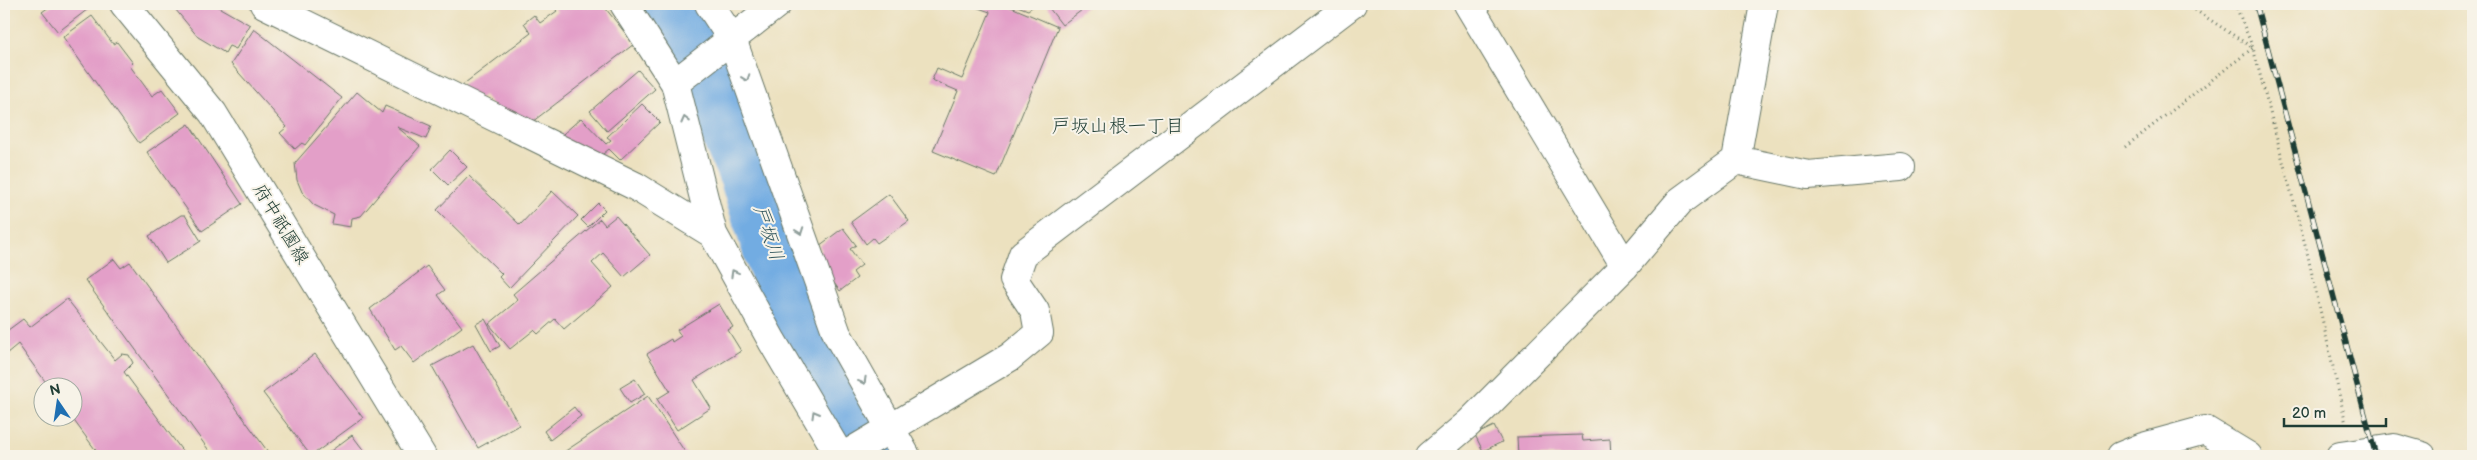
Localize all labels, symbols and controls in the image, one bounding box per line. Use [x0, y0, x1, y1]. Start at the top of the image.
one-way arrow [740, 73, 750, 82]
district label: 戸坂山根一丁目 [1051, 115, 1185, 138]
one-way arrow [680, 116, 690, 124]
street label: 府中祇園線 [249, 180, 313, 268]
water label: 戸坂川 [748, 202, 788, 264]
one-way arrow [794, 227, 804, 235]
one-way arrow [731, 269, 741, 278]
one-way arrow [857, 375, 867, 384]
north arrow [32, 378, 82, 428]
text: N [48, 380, 62, 399]
scale bar [2284, 395, 2387, 427]
text: 20 m [2292, 404, 2326, 423]
one-way arrow [811, 411, 821, 420]

